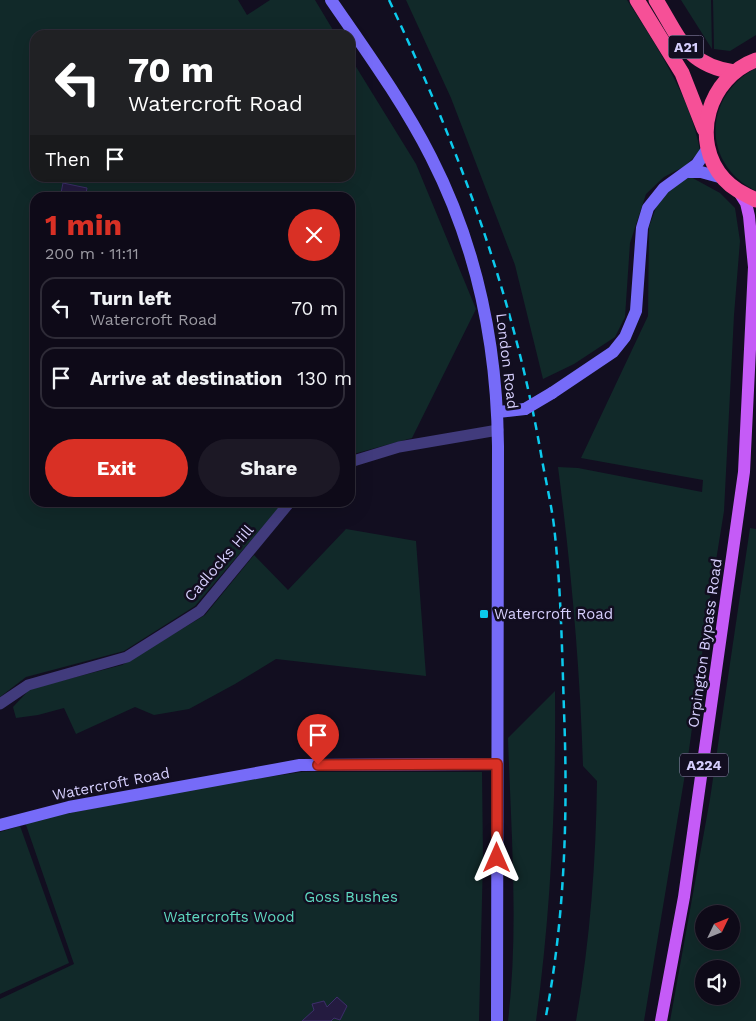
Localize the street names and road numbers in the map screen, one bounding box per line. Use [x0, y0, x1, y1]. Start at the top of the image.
road number: A21 [668, 36, 704, 58]
street label: London Road [492, 312, 522, 410]
street label: Cadlocks Hill [181, 521, 257, 605]
street label: Orpington Bypass Road [684, 557, 726, 729]
road number: A224 [680, 754, 728, 776]
street label: Watercroft Road [51, 764, 171, 804]

